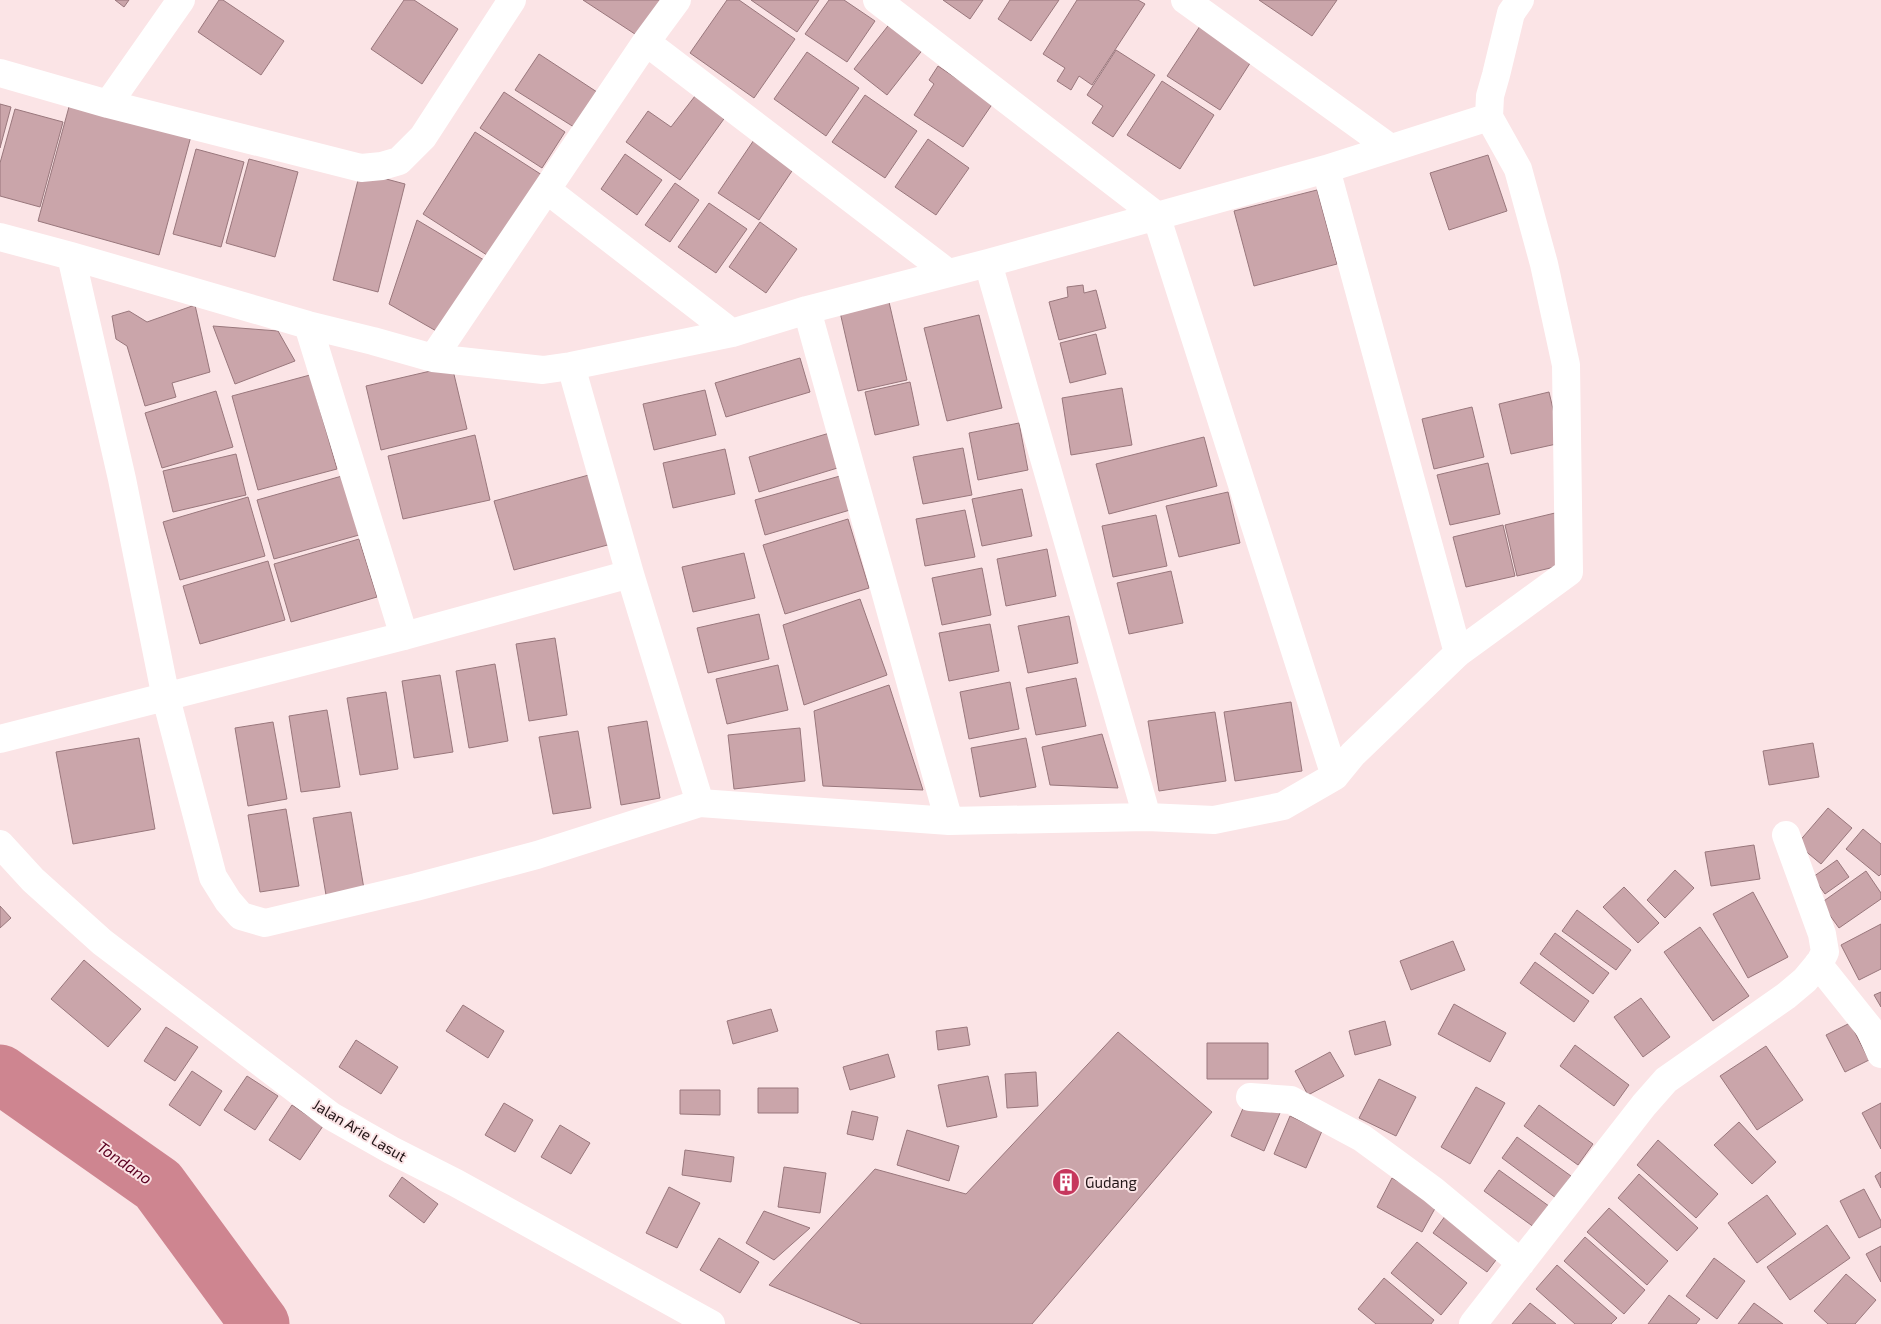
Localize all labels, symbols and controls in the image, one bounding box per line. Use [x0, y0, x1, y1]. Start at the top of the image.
street label: Jalan Arie Lasut [310, 1095, 410, 1165]
water label: Tondano [94, 1136, 156, 1188]
building icon: Gudang [1051, 1167, 1081, 1197]
place label: Gudang [1085, 1173, 1138, 1191]

